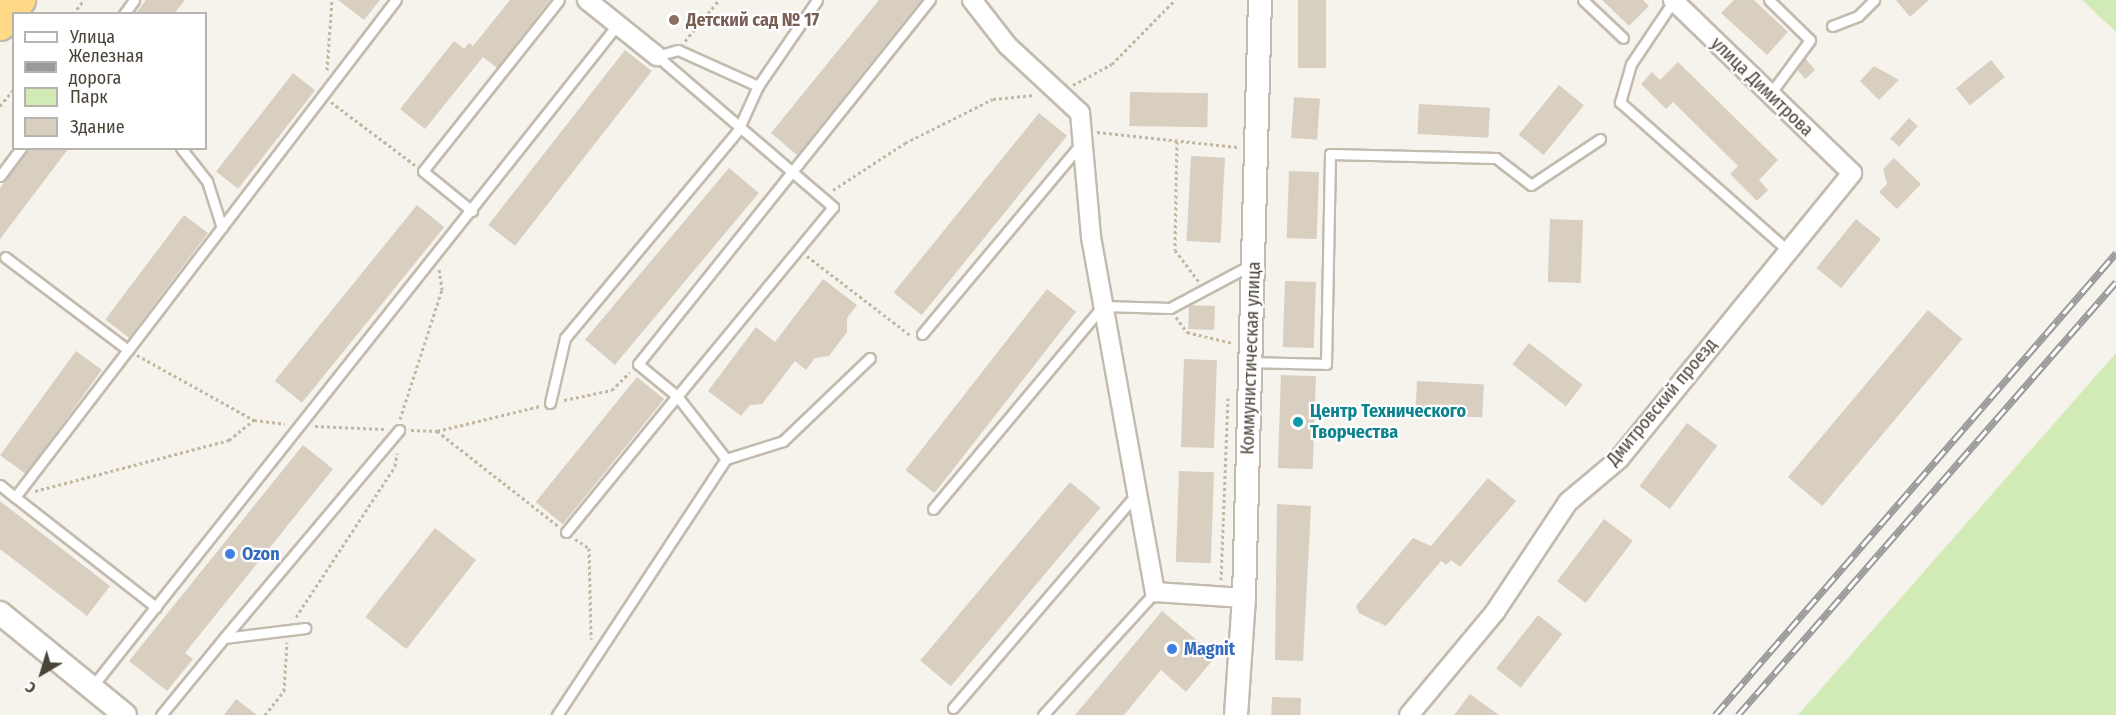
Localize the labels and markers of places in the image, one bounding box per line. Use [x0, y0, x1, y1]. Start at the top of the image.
place label: Детский сад № 17 [686, 9, 819, 31]
marker: Детский сад № 17 [667, 13, 681, 27]
place label: Центр Технического Творчества [1310, 401, 1466, 444]
marker: Центр Технического Творчества [1291, 415, 1305, 429]
place label: Ozon [242, 543, 280, 565]
marker: Ozon [223, 547, 237, 561]
place label: Magnit [1184, 638, 1235, 660]
marker: Magnit [1165, 642, 1179, 656]

